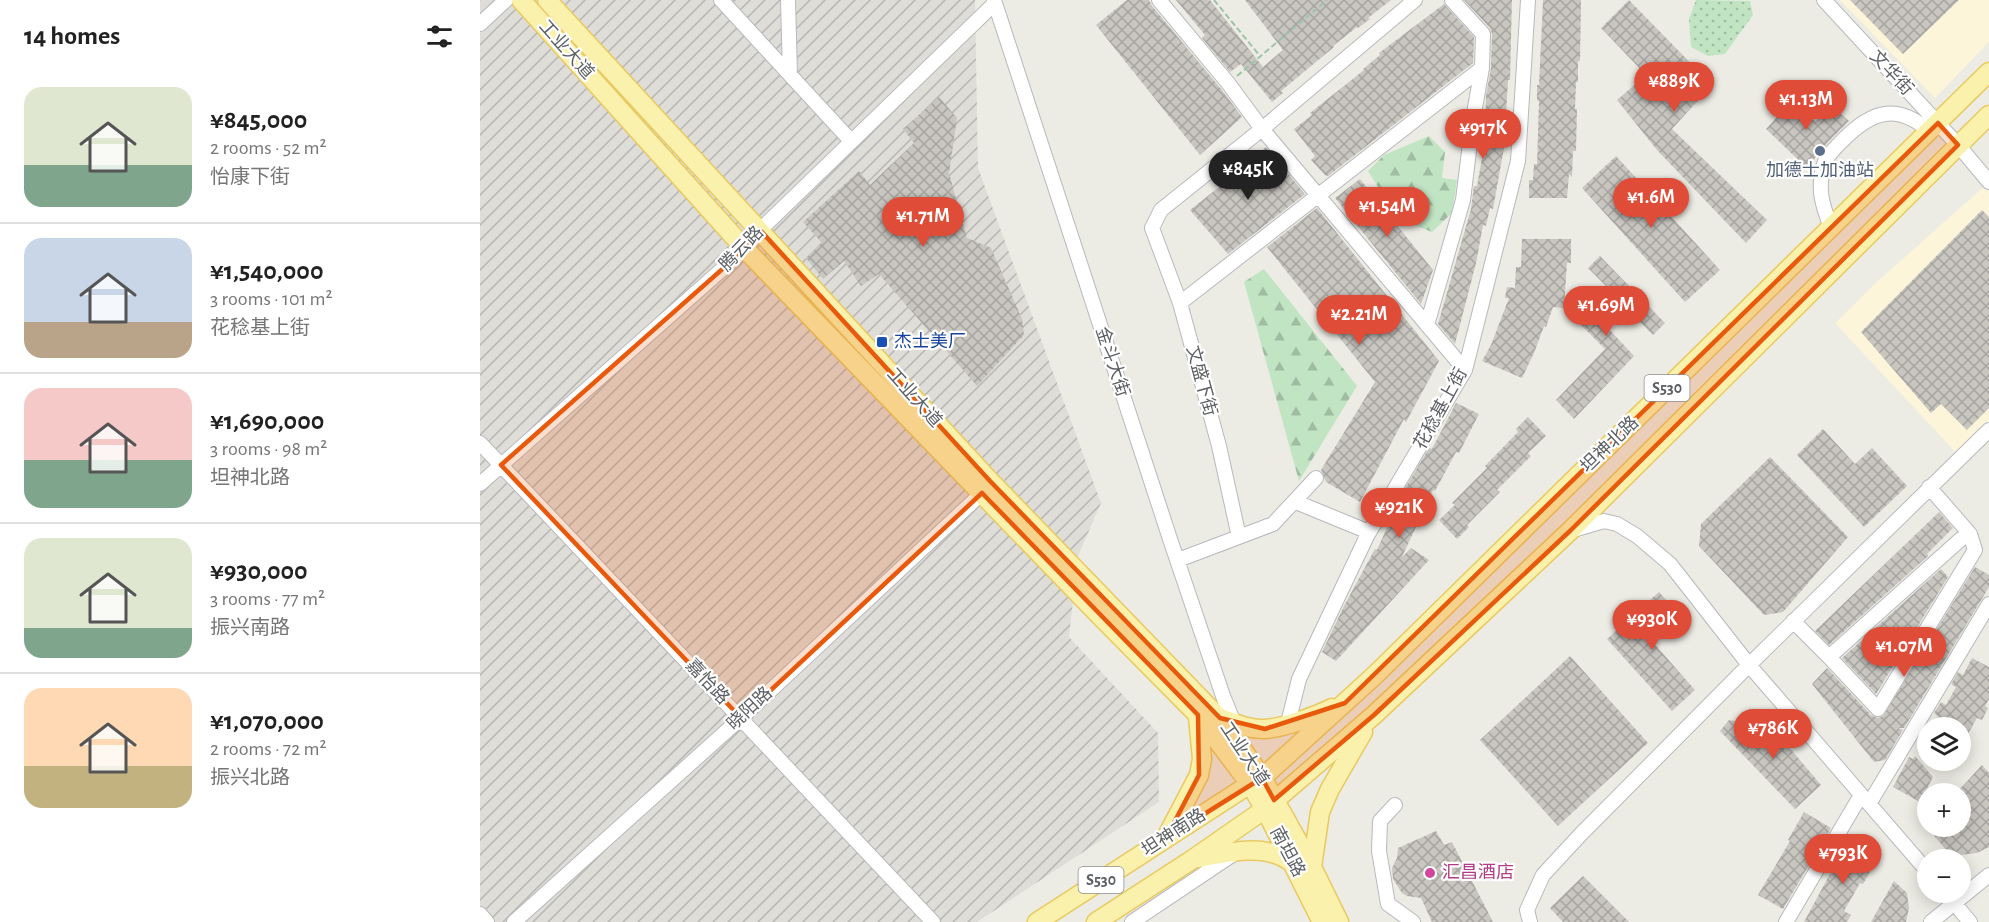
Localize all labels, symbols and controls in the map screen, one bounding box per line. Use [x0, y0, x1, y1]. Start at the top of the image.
street label: 工业大道 [535, 16, 598, 83]
icon: filters [423, 20, 456, 53]
text: 14 homes [24, 23, 120, 49]
street label: 文华街 [1866, 46, 1917, 99]
pin: ¥889K [1632, 62, 1716, 113]
text: ¥889K [1648, 71, 1700, 91]
pin: ¥1.13M [1757, 80, 1855, 131]
text: ¥1.13M [1779, 89, 1833, 109]
text: ¥845,000 [210, 107, 307, 133]
pin: ¥917K [1441, 109, 1525, 160]
icon: home [72, 111, 144, 183]
text: ¥917K [1459, 118, 1507, 138]
text: 2 rooms · 52 m² [210, 138, 327, 158]
marker: 加德士加油站 [1813, 144, 1827, 158]
pin: ¥845K [1206, 150, 1290, 201]
text: ¥845K [1223, 159, 1273, 179]
place label: 加德士加油站 [1766, 160, 1874, 180]
text: 怡康下街 [210, 167, 290, 187]
pin: ¥1.6M [1609, 178, 1693, 229]
pin: ¥1.54M [1338, 187, 1436, 238]
text: ¥1.6M [1627, 187, 1675, 207]
text: ¥1.54M [1359, 196, 1415, 216]
pin: ¥1.71M [874, 197, 972, 248]
text: ¥1.71M [896, 206, 950, 226]
street label: 腾云路 [715, 222, 767, 275]
text: ¥1,540,000 [210, 258, 323, 284]
icon: home [72, 262, 144, 334]
pin: ¥1.69M [1557, 286, 1655, 337]
text: 3 rooms · 101 m² [210, 289, 333, 309]
pin: ¥2.21M [1310, 295, 1408, 346]
text: ¥1.69M [1577, 295, 1635, 315]
text: ¥2.21M [1330, 304, 1388, 324]
text: 花稔基上街 [210, 318, 310, 338]
street label: 金斗大街 [1092, 324, 1134, 399]
place label: 杰士美厂 [894, 331, 966, 351]
marker: 杰士美厂 [875, 335, 889, 349]
street label: 文盛下街 [1183, 343, 1221, 418]
street label: 工业大道 [883, 364, 946, 431]
street label: 花稔基上街 [1410, 364, 1471, 453]
road number: S530 [1644, 375, 1690, 401]
text: ¥1,690,000 [210, 408, 324, 434]
icon: home [72, 412, 144, 484]
street label: 坦神北路 [1576, 412, 1642, 476]
text: 3 rooms · 98 m² [210, 439, 327, 459]
text: 坦神北路 [210, 468, 290, 488]
pin: ¥921K [1357, 488, 1441, 539]
text: ¥921K [1375, 497, 1423, 517]
text: ¥930,000 [210, 558, 308, 584]
icon: home [72, 562, 144, 634]
text: 3 rooms · 77 m² [210, 589, 325, 609]
pin: ¥930K [1610, 600, 1694, 651]
text: ¥930K [1627, 609, 1677, 629]
text: 振兴南路 [210, 618, 290, 638]
pin: ¥1.07M [1855, 627, 1953, 678]
text: ¥1.07M [1875, 636, 1933, 656]
street label: 嘉怡路 [682, 655, 733, 708]
street label: 晓阳路 [723, 683, 776, 734]
text: ¥1,070,000 [210, 708, 324, 734]
pin: ¥786K [1731, 709, 1815, 760]
icon: home [72, 712, 144, 784]
map controls [1917, 717, 1971, 903]
button: layers [1917, 717, 1971, 771]
street label: 工业大道 [1216, 718, 1273, 789]
text: ¥786K [1748, 718, 1798, 738]
text: 2 rooms · 72 m² [210, 739, 327, 759]
text: 振兴北路 [210, 768, 290, 788]
button: + [1917, 783, 1971, 837]
street label: 坦神南路 [1138, 804, 1209, 860]
street label: 南坦路 [1266, 823, 1309, 880]
pin: ¥793K [1801, 834, 1885, 885]
text: ¥793K [1818, 843, 1868, 863]
button: − [1917, 849, 1971, 903]
place label: 汇昌酒店 [1442, 862, 1514, 882]
marker: 汇昌酒店 [1423, 866, 1437, 880]
road number: S530 [1078, 867, 1124, 893]

